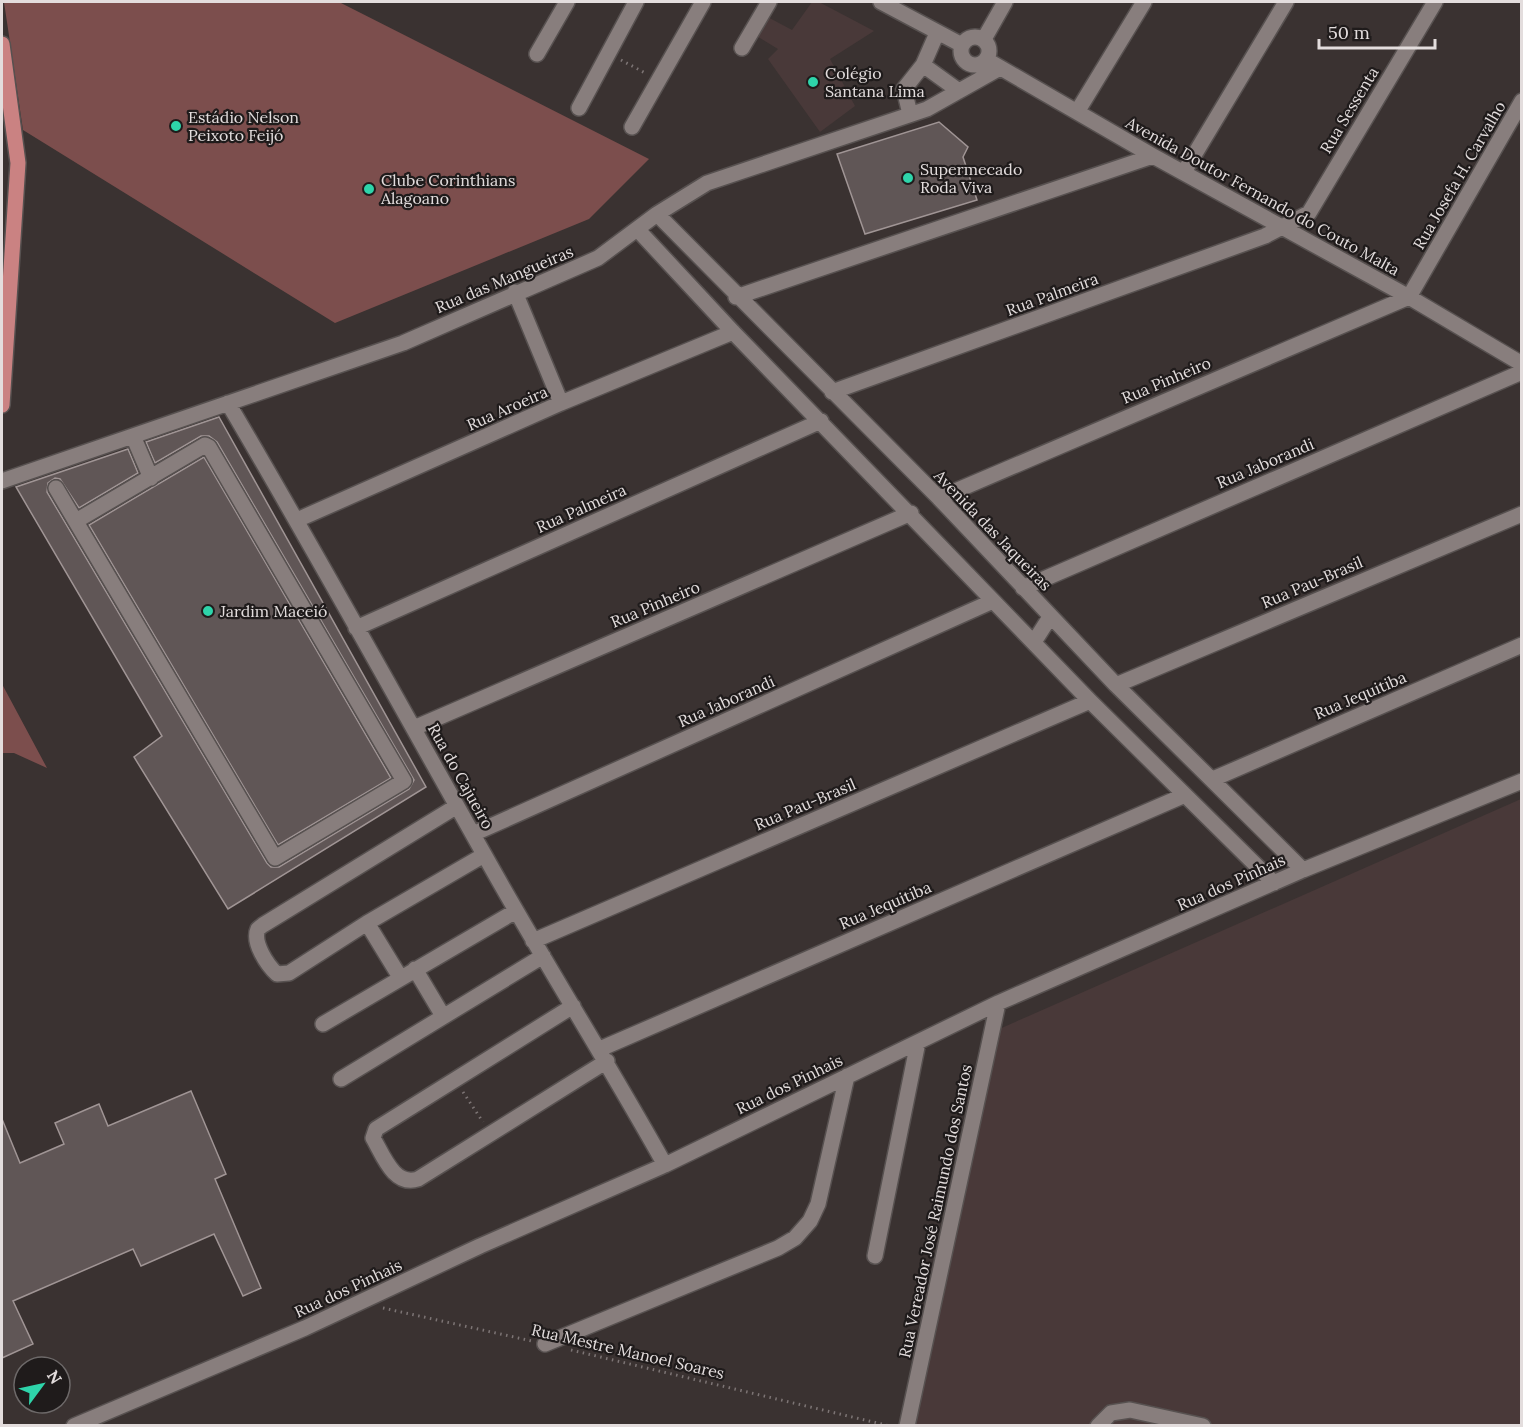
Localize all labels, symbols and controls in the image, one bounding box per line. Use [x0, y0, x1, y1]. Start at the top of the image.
scale bar [1319, 12, 1434, 50]
text: 50 m [1328, 21, 1370, 44]
place label: Colégio Santana Lima [825, 63, 925, 101]
street label: Rua Sessenta [1315, 63, 1383, 157]
marker: Colégio Santana Lima [806, 75, 820, 89]
street label: Rua Josefa H. Carvalho [1408, 97, 1510, 253]
place label: Estádio Nelson Peixoto Feijó [188, 107, 299, 145]
street label: Avenida Doutor Fernando do Couto Malta [1122, 112, 1403, 280]
marker: Estádio Nelson Peixoto Feijó [169, 119, 183, 133]
place label: Supermecado Roda Viva [920, 159, 1022, 197]
place label: Clube Corinthians Alagoano [380, 170, 515, 208]
marker: Supermecado Roda Viva [901, 171, 915, 185]
marker: Clube Corinthians Alagoano [362, 182, 376, 196]
street label: Rua das Mangueiras [432, 241, 576, 317]
street label: Rua Palmeira [1003, 268, 1101, 320]
street label: Rua Pinheiro [1118, 352, 1214, 408]
street label: Rua Aroeira [463, 381, 551, 435]
street label: Rua Jaborandi [1213, 434, 1317, 492]
street label: Avenida das Jaqueiras [929, 465, 1056, 595]
street label: Rua Palmeira [533, 479, 629, 537]
street label: Rua Pau-Brasil [1258, 552, 1366, 612]
street label: Rua Pinheiro [607, 576, 703, 632]
place label: Jardim Maceió [219, 601, 327, 621]
marker: Jardim Maceió [201, 604, 215, 618]
street label: Rua Jequitiba [1311, 667, 1409, 723]
street label: Rua Jaborandi [675, 671, 777, 731]
street label: Rua do Cajueiro [424, 720, 498, 832]
street label: Rua Pau-Brasil [751, 774, 859, 834]
street label: Rua dos Pinhais [1174, 849, 1288, 915]
street label: Rua Jequitiba [836, 877, 934, 933]
street label: Rua dos Pinhais [732, 1050, 846, 1118]
street label: Rua Vereador José Raimundo dos Santos [894, 1062, 976, 1360]
street label: Rua dos Pinhais [291, 1254, 405, 1322]
street label: Rua Mestre Manoel Soares [530, 1319, 726, 1383]
north arrow [12, 1355, 72, 1415]
text: N [43, 1366, 66, 1387]

